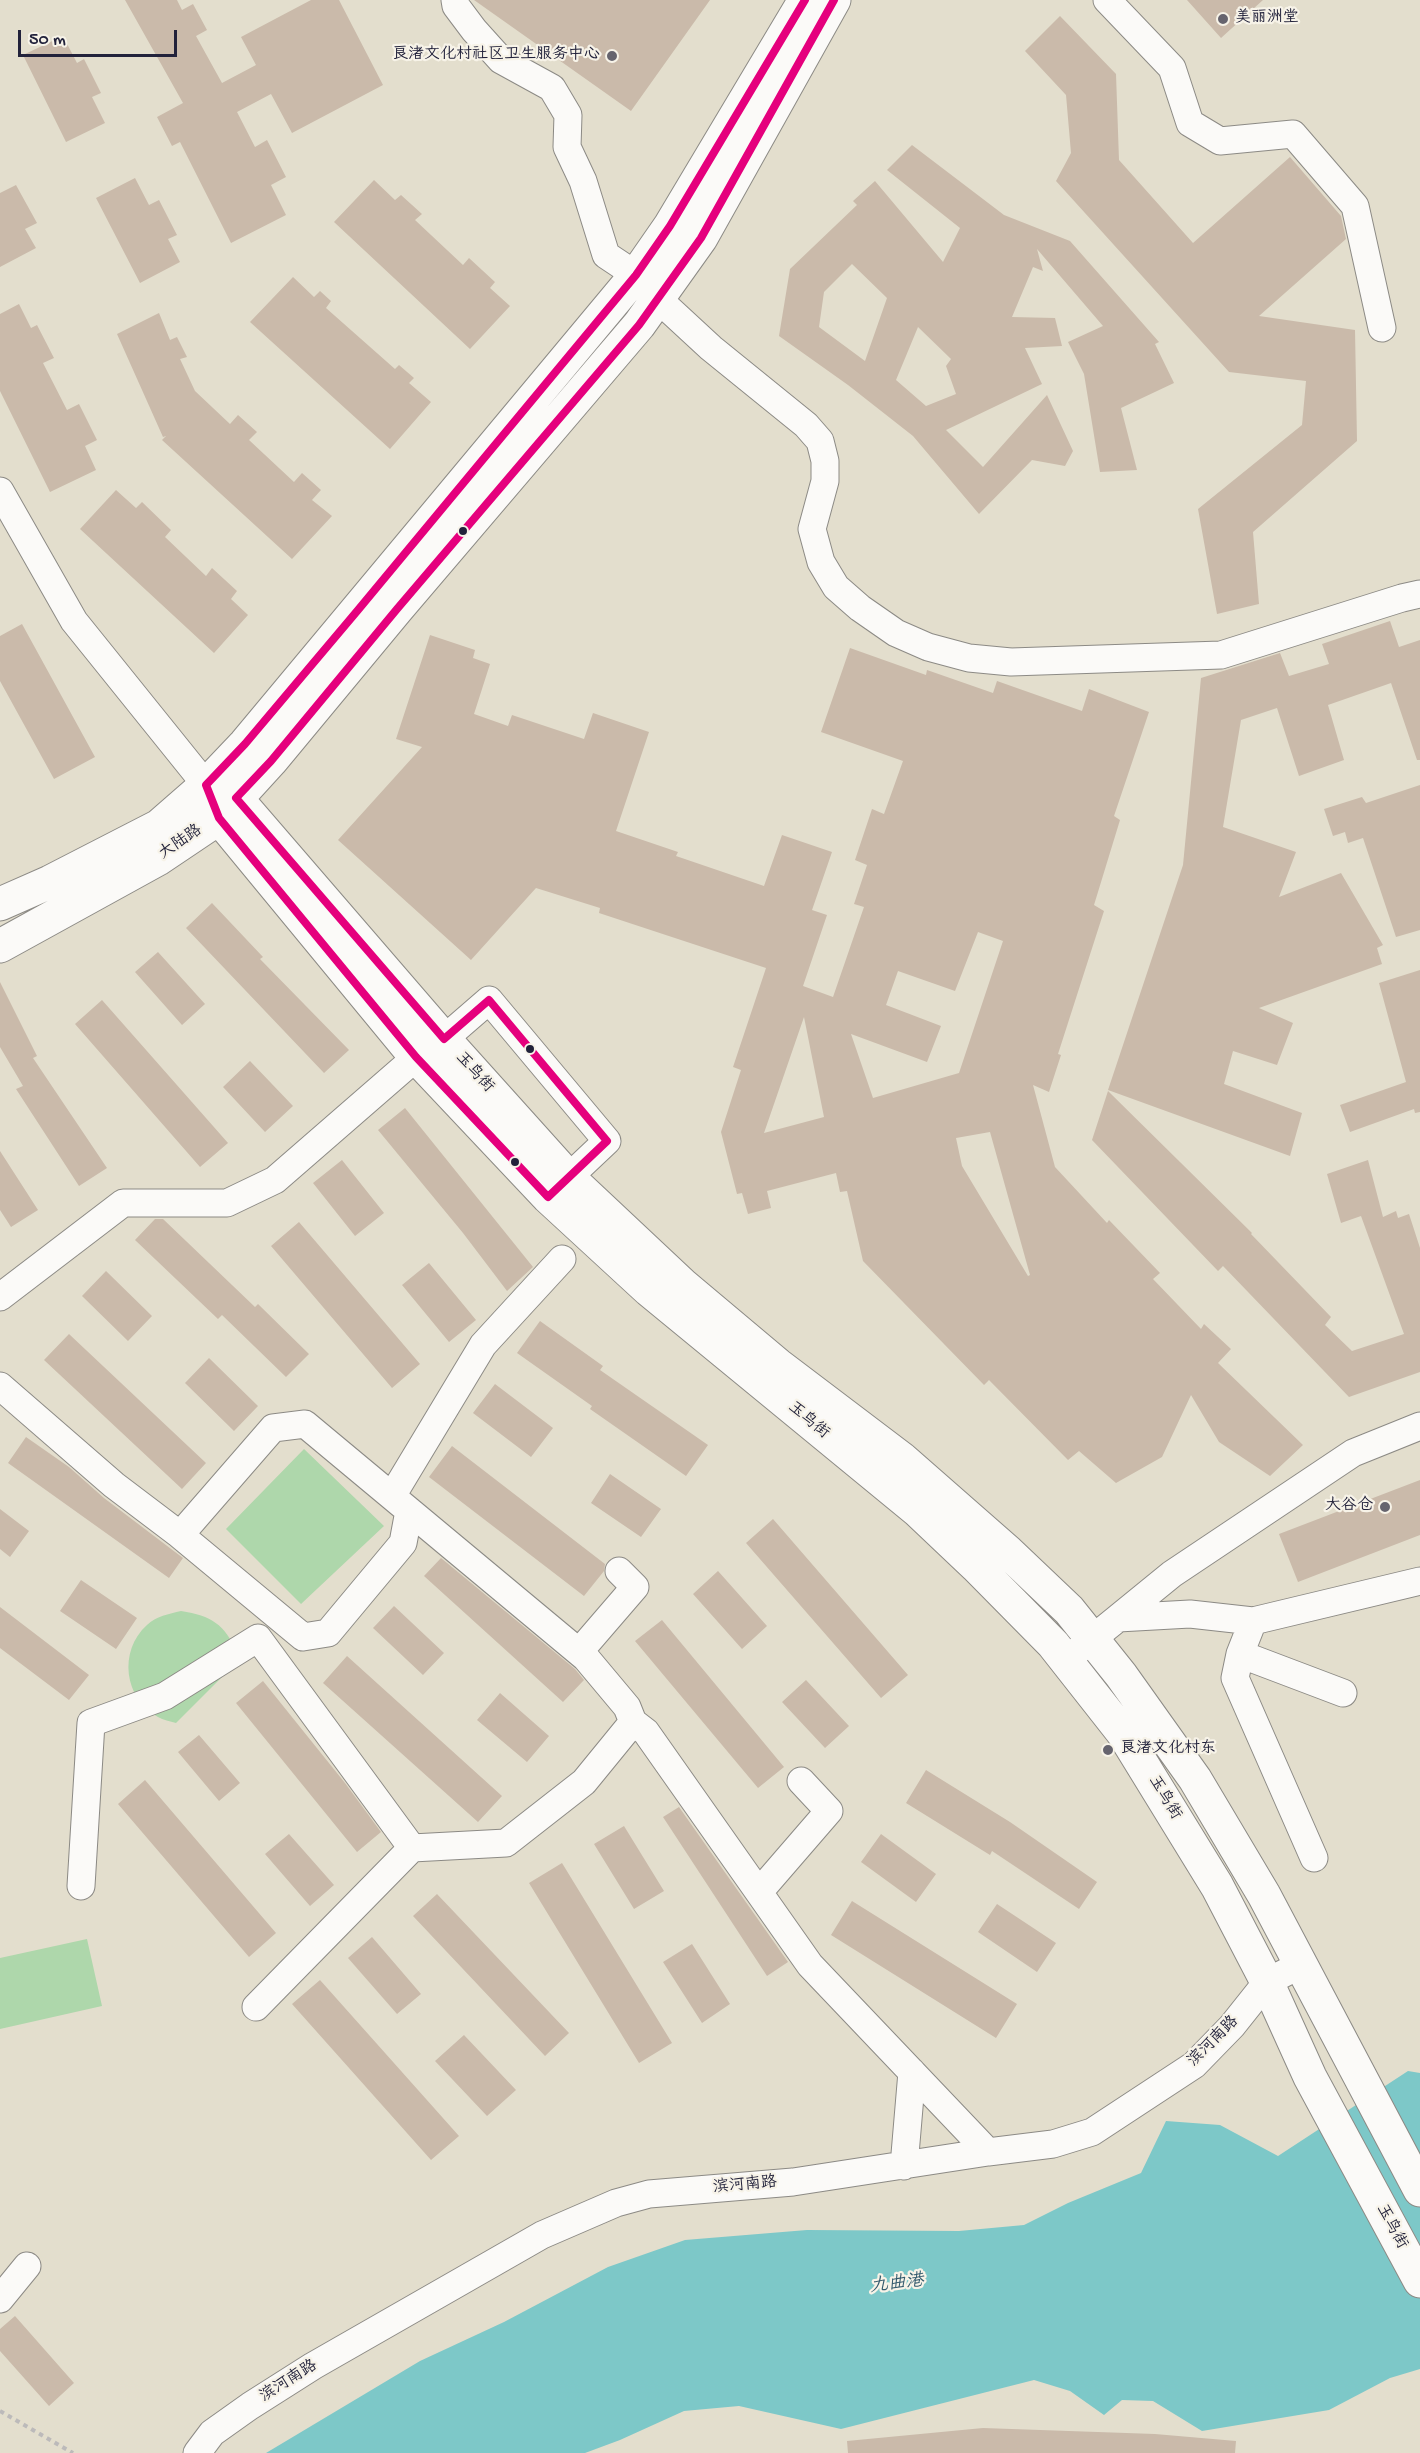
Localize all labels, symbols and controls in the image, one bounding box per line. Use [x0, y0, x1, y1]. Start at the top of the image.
place label: 美丽洲堂 [1235, 9, 1299, 29]
marker: 美丽洲堂 [1216, 12, 1230, 26]
scale bar [21, 18, 180, 56]
text: 50 m [29, 30, 66, 51]
place label: 良渚文化村社区卫生服务中心 [392, 46, 600, 66]
marker: 良渚文化村社区卫生服务中心 [605, 49, 619, 63]
unlabelled marker [457, 525, 469, 537]
street label: 大陆路 [156, 822, 206, 864]
unlabelled marker [524, 1043, 536, 1055]
street label: 玉鸟街 [451, 1049, 497, 1097]
unlabelled marker [509, 1156, 521, 1168]
street label: 玉鸟街 [783, 1398, 833, 1444]
place label: 大谷仓 [1325, 1497, 1373, 1517]
marker: 大谷仓 [1378, 1500, 1392, 1514]
place label: 良渚文化村东 [1120, 1740, 1216, 1760]
marker: 良渚文化村东 [1101, 1743, 1115, 1757]
street label: 玉鸟街 [1143, 1772, 1185, 1824]
street label: 滨河南路 [1185, 2013, 1243, 2071]
street label: 滨河南路 [712, 2174, 778, 2198]
street label: 玉鸟街 [1371, 2201, 1411, 2253]
water label: 九曲港 [869, 2271, 925, 2299]
street label: 滨河南路 [257, 2357, 321, 2407]

